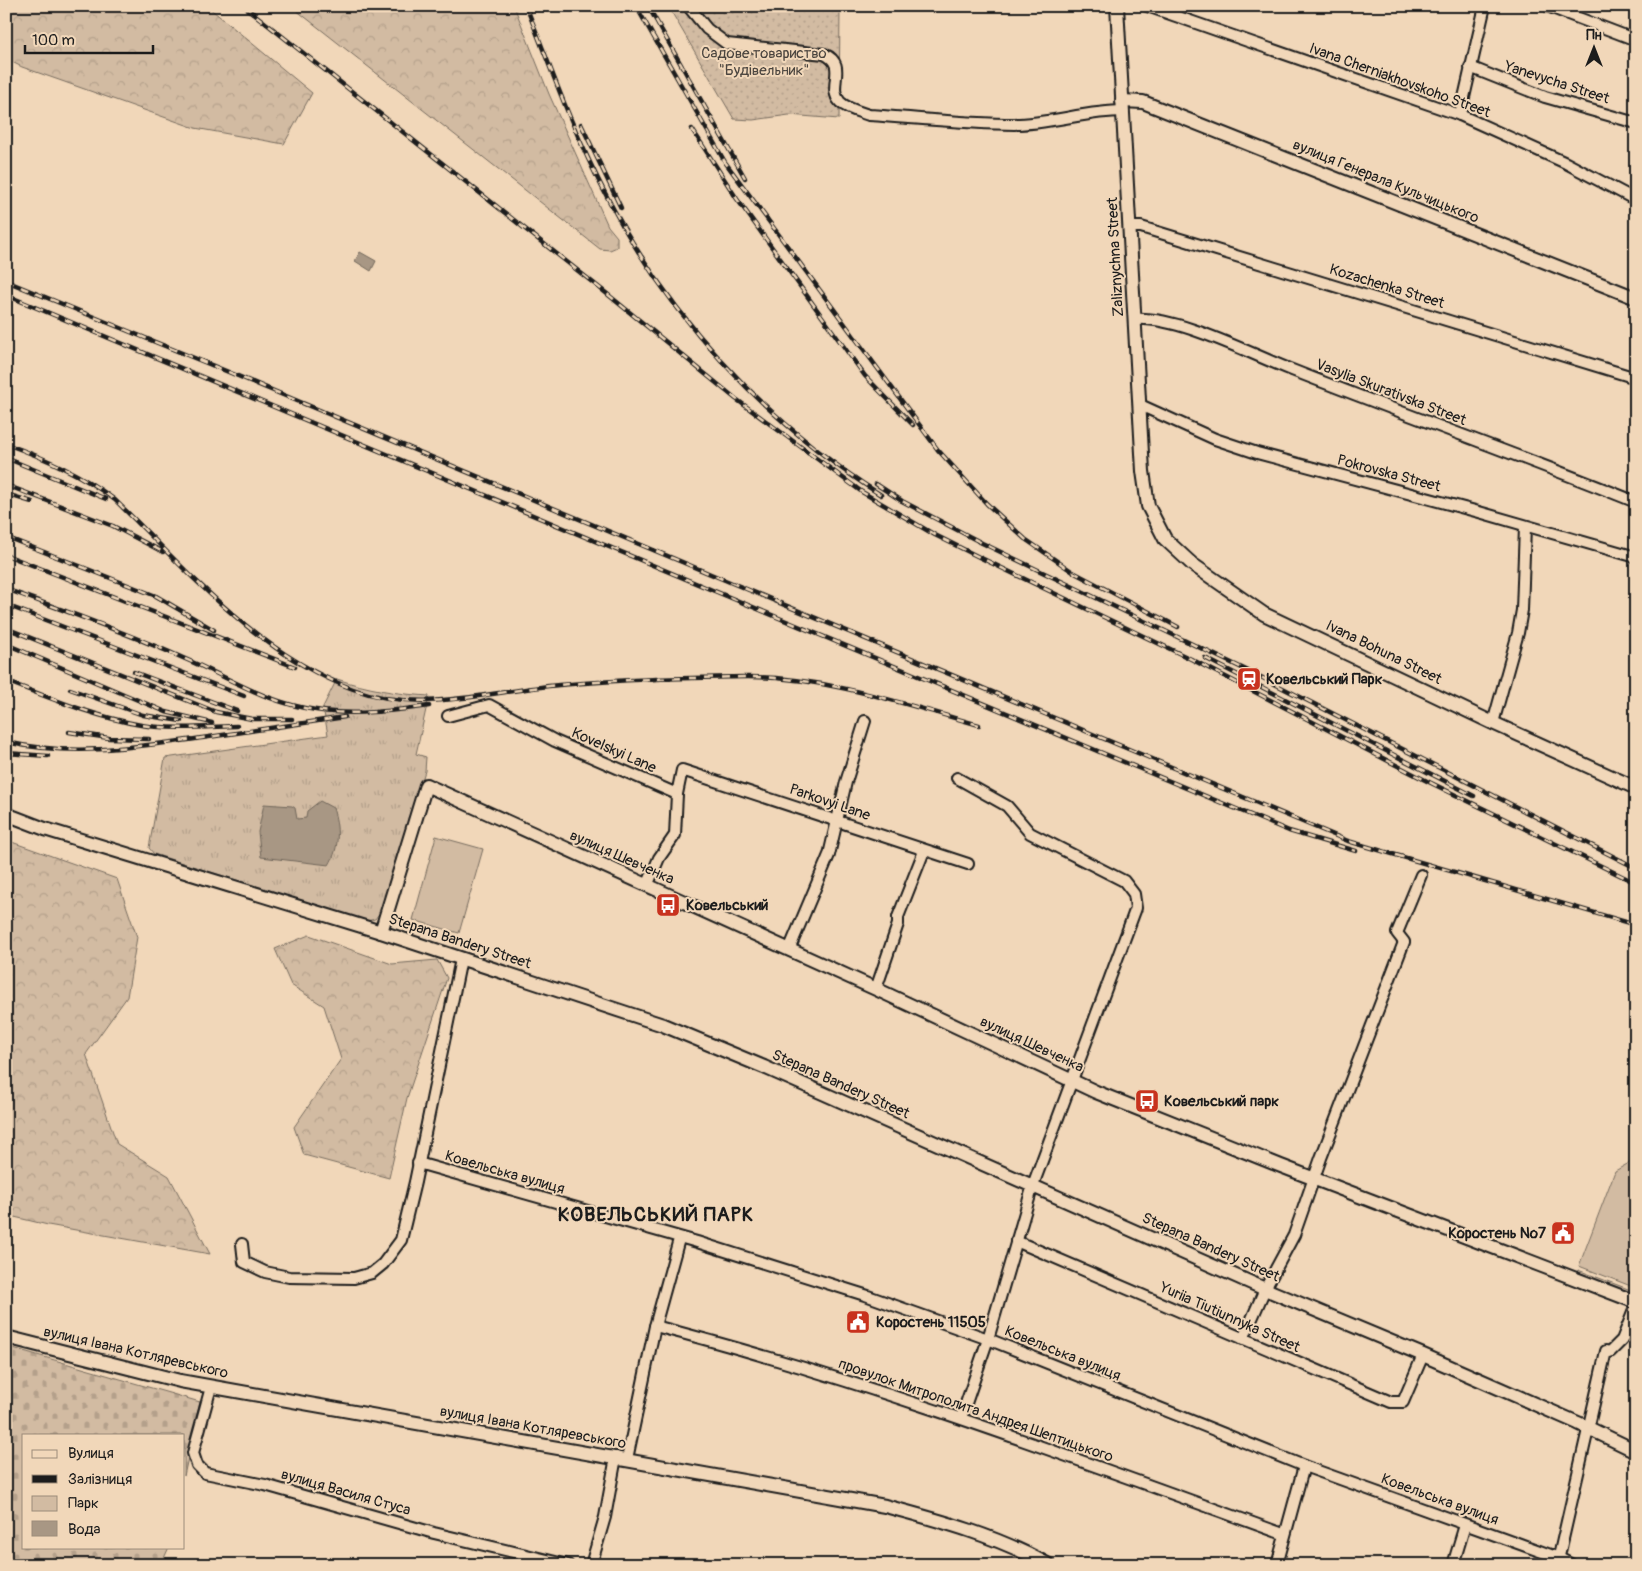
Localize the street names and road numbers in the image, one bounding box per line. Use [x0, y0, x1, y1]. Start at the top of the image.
street label: Ivana Cherniakhovskoho Street [1307, 39, 1494, 122]
street label: Yanevycha Street [1501, 56, 1613, 109]
street label: вулиця Генерала Кульчицького [1290, 135, 1482, 228]
street label: Zaliznychna Street [1103, 196, 1128, 317]
street label: Kozachenka Street [1327, 260, 1448, 313]
street label: Vasylia Skurativska Street [1313, 355, 1470, 430]
street label: Pokrovska Street [1335, 451, 1444, 497]
street label: Ivana Bohuna Street [1323, 616, 1446, 689]
street label: Kovelskyi Lane [568, 723, 660, 778]
street label: Parkovyi Lane [787, 780, 873, 825]
street label: вулиця Шевченка [567, 826, 677, 889]
street label: Stepana Bandery Street [386, 909, 534, 974]
street label: вулиця Шевченка [977, 1012, 1087, 1077]
street label: Stepana Bandery Street [769, 1046, 913, 1124]
street label: Ковельська вулиця [443, 1146, 567, 1199]
street label: Stepana Bandery Street [1139, 1209, 1283, 1287]
street label: Yuriia Tiutiunnyka Street [1156, 1278, 1304, 1357]
street label: вулиця Івана Котляревського [42, 1322, 230, 1383]
street label: Ковельська вулиця [1002, 1322, 1124, 1385]
street label: провулок Митрополита Андрея Шептицького [836, 1354, 1116, 1467]
street label: вулиця Івана Котляревського [438, 1402, 628, 1453]
street label: вулиця Василя Стуса [279, 1465, 413, 1520]
street label: Ковельська вулиця [1379, 1469, 1501, 1530]

